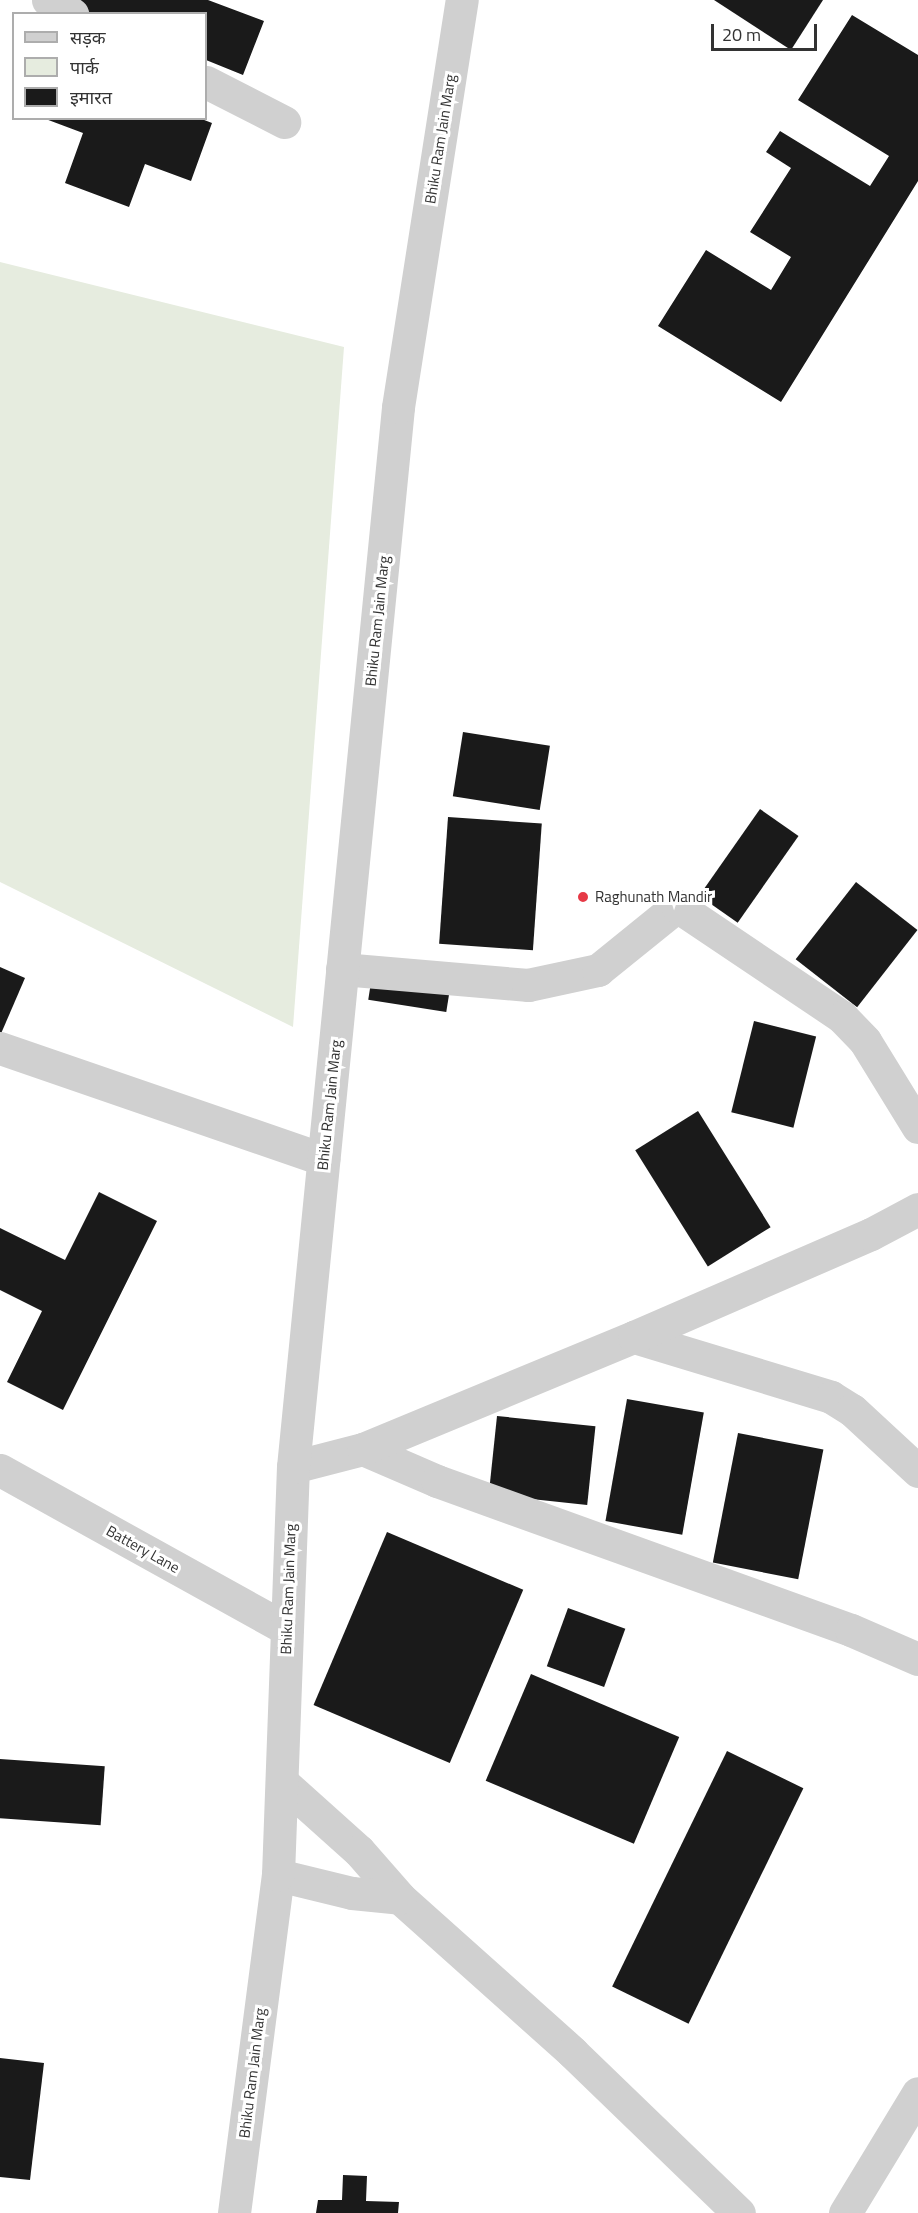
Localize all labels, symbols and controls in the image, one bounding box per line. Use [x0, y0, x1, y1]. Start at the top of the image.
legend [12, 12, 207, 120]
scale bar [714, 12, 820, 50]
text: 20 m [722, 21, 761, 48]
text: सड़क [70, 24, 106, 51]
text: पार्क [70, 54, 99, 81]
street label: Bhiku Ram Jain Marg [421, 73, 459, 205]
text: इमारत [70, 84, 112, 111]
street label: Bhiku Ram Jain Marg [361, 555, 393, 687]
place label: Raghunath Mandir [595, 888, 712, 906]
marker: Raghunath Mandir [576, 890, 590, 904]
street label: Bhiku Ram Jain Marg [313, 1039, 345, 1171]
street label: Battery Lane [103, 1522, 183, 1576]
street label: Bhiku Ram Jain Marg [277, 1523, 299, 1655]
street label: Bhiku Ram Jain Marg [235, 2007, 269, 2139]

